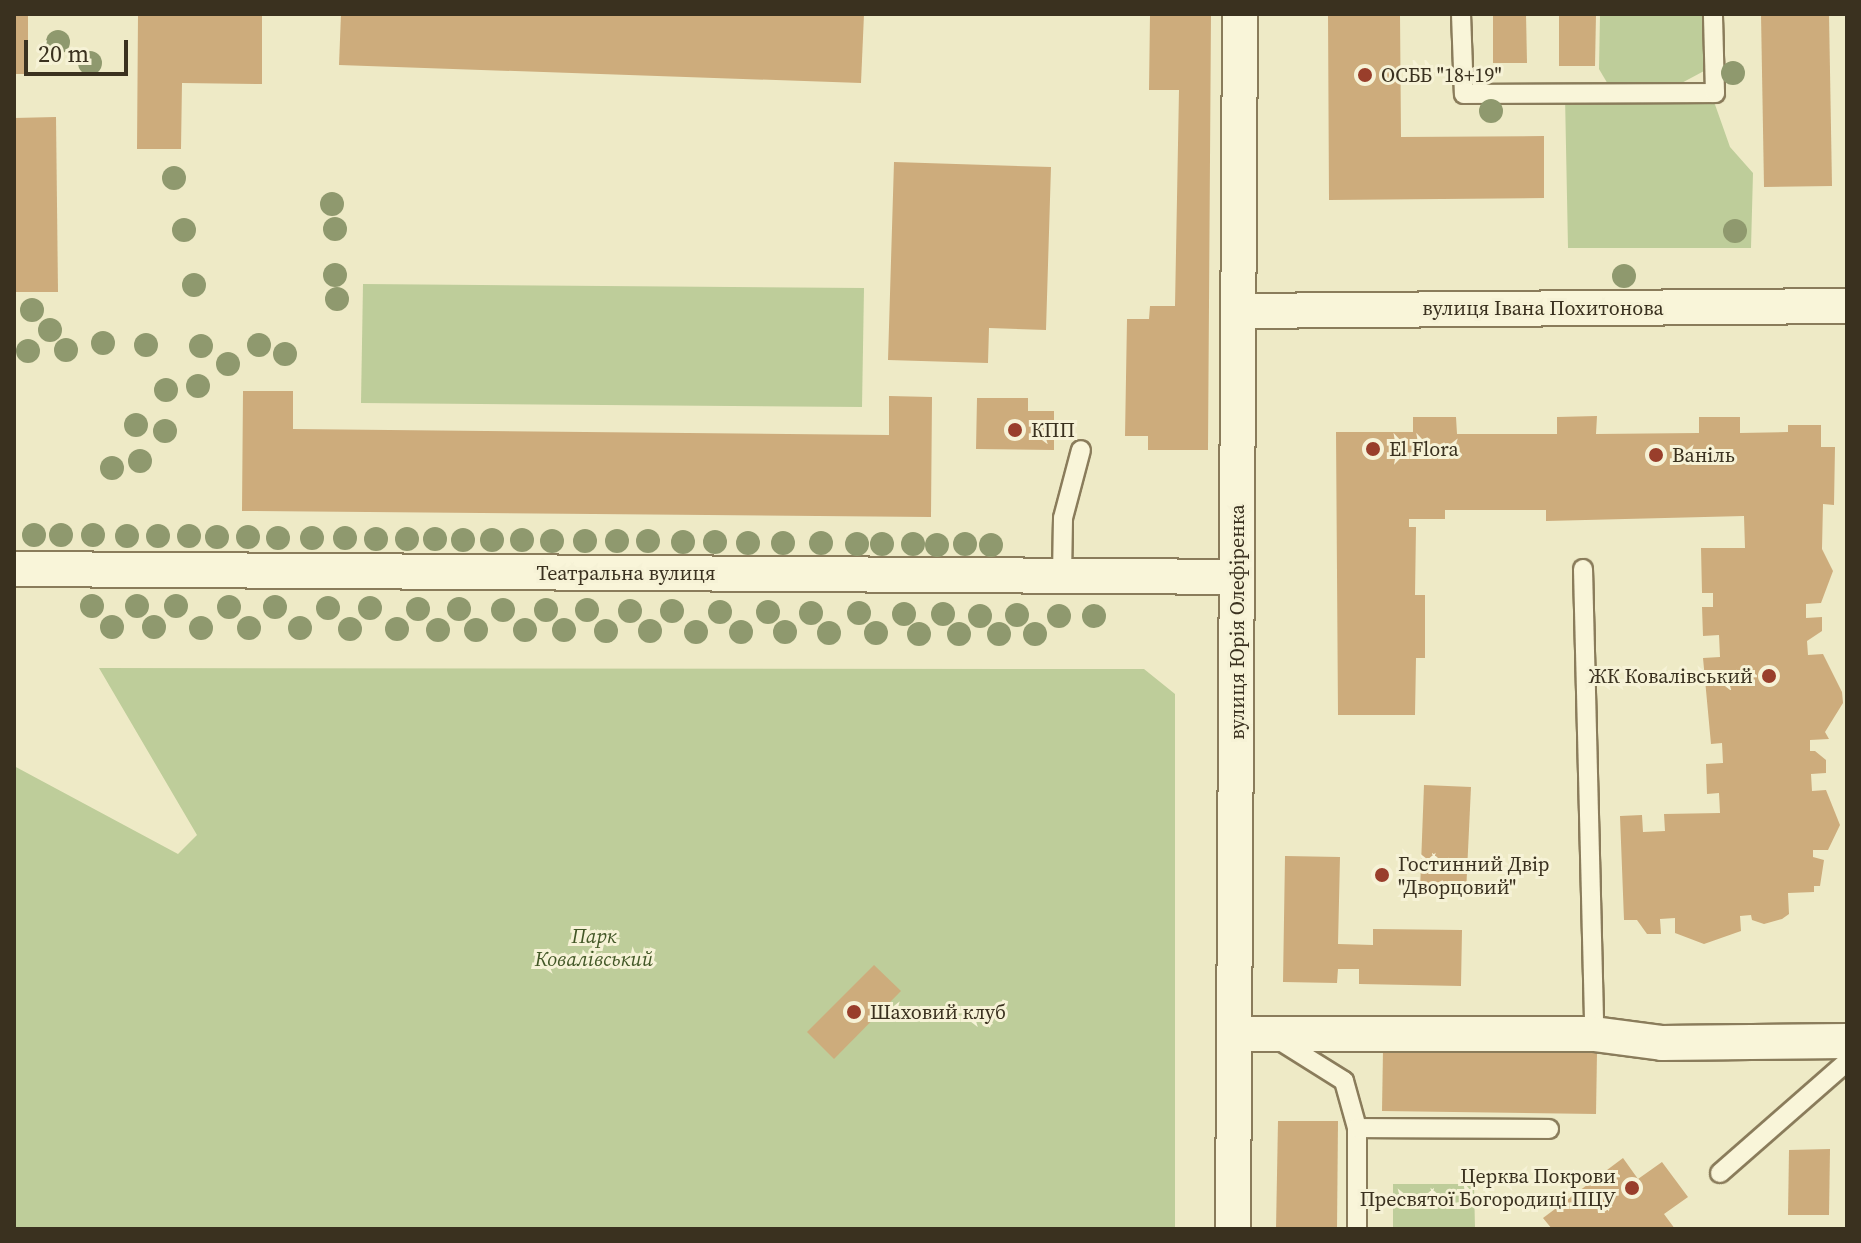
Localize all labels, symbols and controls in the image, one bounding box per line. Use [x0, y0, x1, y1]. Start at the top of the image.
scale bar [28, 24, 132, 74]
text: 20 m [38, 37, 89, 70]
place label: ОСББ "18+19" [1381, 63, 1502, 87]
marker: ОСББ "18+19" [1356, 66, 1374, 84]
street label: вулиця Івана Похитонова [1422, 296, 1664, 320]
place label: КПП [1031, 418, 1075, 442]
marker: КПП [1006, 421, 1024, 439]
place label: El Flora [1389, 437, 1459, 461]
marker: El Flora [1364, 440, 1382, 458]
place label: Ваніль [1672, 443, 1735, 467]
marker: Ваніль [1647, 446, 1665, 464]
street label: вулиця Юрія Олефіренка [1225, 504, 1249, 740]
street label: Театральна вулиця [536, 561, 716, 585]
place label: ЖК Ковалівський [1588, 664, 1753, 688]
marker: ЖК Ковалівський [1760, 667, 1778, 685]
place label: Гостинний Двір "Дворцовий" [1398, 852, 1549, 899]
marker: Гостинний Двір "Дворцовий" [1373, 866, 1391, 884]
park label: Парк Ковалівський [535, 925, 653, 972]
place label: Шаховий клуб [870, 1000, 1006, 1024]
marker: Шаховий клуб [845, 1003, 863, 1021]
place label: Церква Покрови Пресвятої Богородиці ПЦУ [1360, 1164, 1616, 1211]
marker: Церква Покрови Пресвятої Богородиці ПЦУ [1623, 1179, 1641, 1197]

